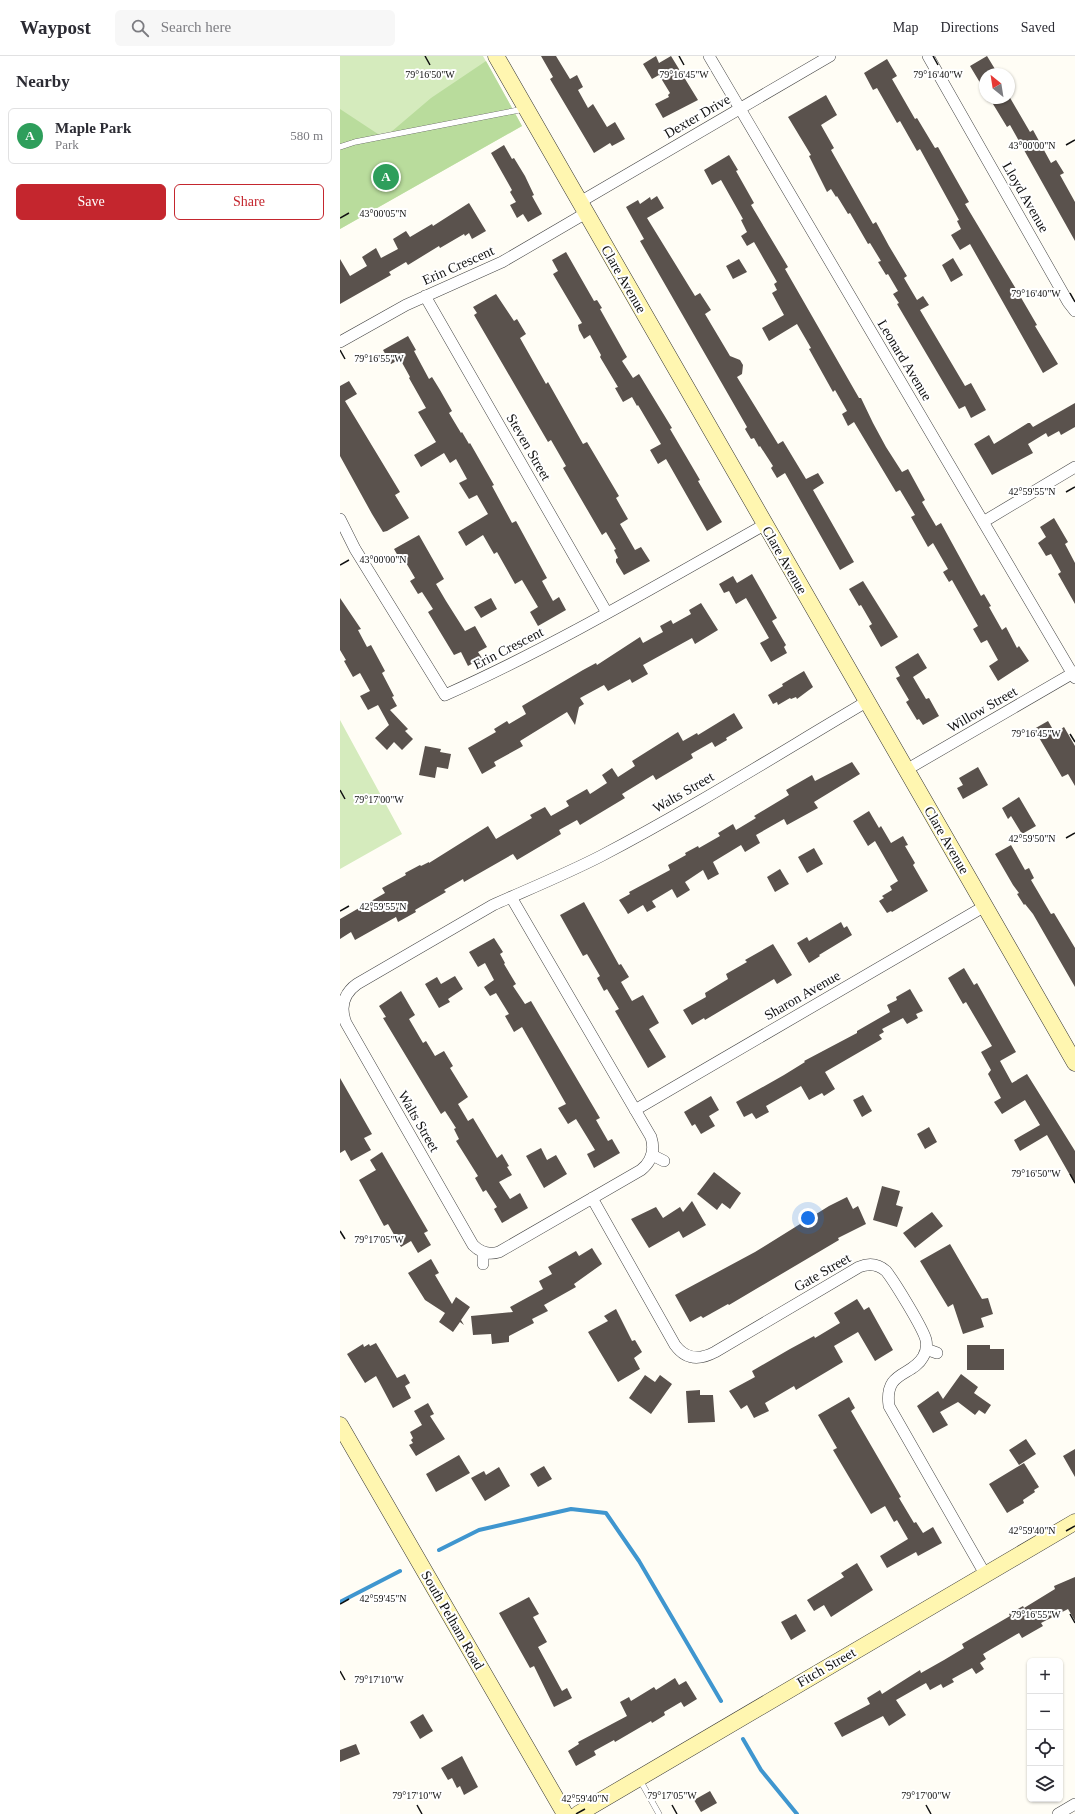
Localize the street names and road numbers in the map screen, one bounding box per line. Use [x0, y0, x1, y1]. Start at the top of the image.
street label: Dexter Drive [662, 92, 733, 141]
street label: Lloyd Avenue [999, 159, 1052, 235]
street label: Erin Crescent [420, 243, 496, 288]
street label: Clare Avenue [598, 243, 649, 316]
street label: Leonard Avenue [874, 317, 935, 403]
street label: Steven Street [504, 411, 554, 483]
street label: Clare Avenue [759, 524, 810, 597]
street label: Erin Crescent [471, 624, 546, 673]
street label: Willow Street [945, 683, 1020, 735]
street label: Walts Street [650, 769, 716, 816]
street label: Clare Avenue [921, 804, 972, 877]
street label: Sharon Avenue [762, 968, 843, 1023]
street label: Walts Street [395, 1088, 442, 1154]
street label: Gate Street [791, 1250, 853, 1295]
street label: South Pelham Road [418, 1568, 487, 1672]
street label: Fitch Street [794, 1645, 858, 1690]

